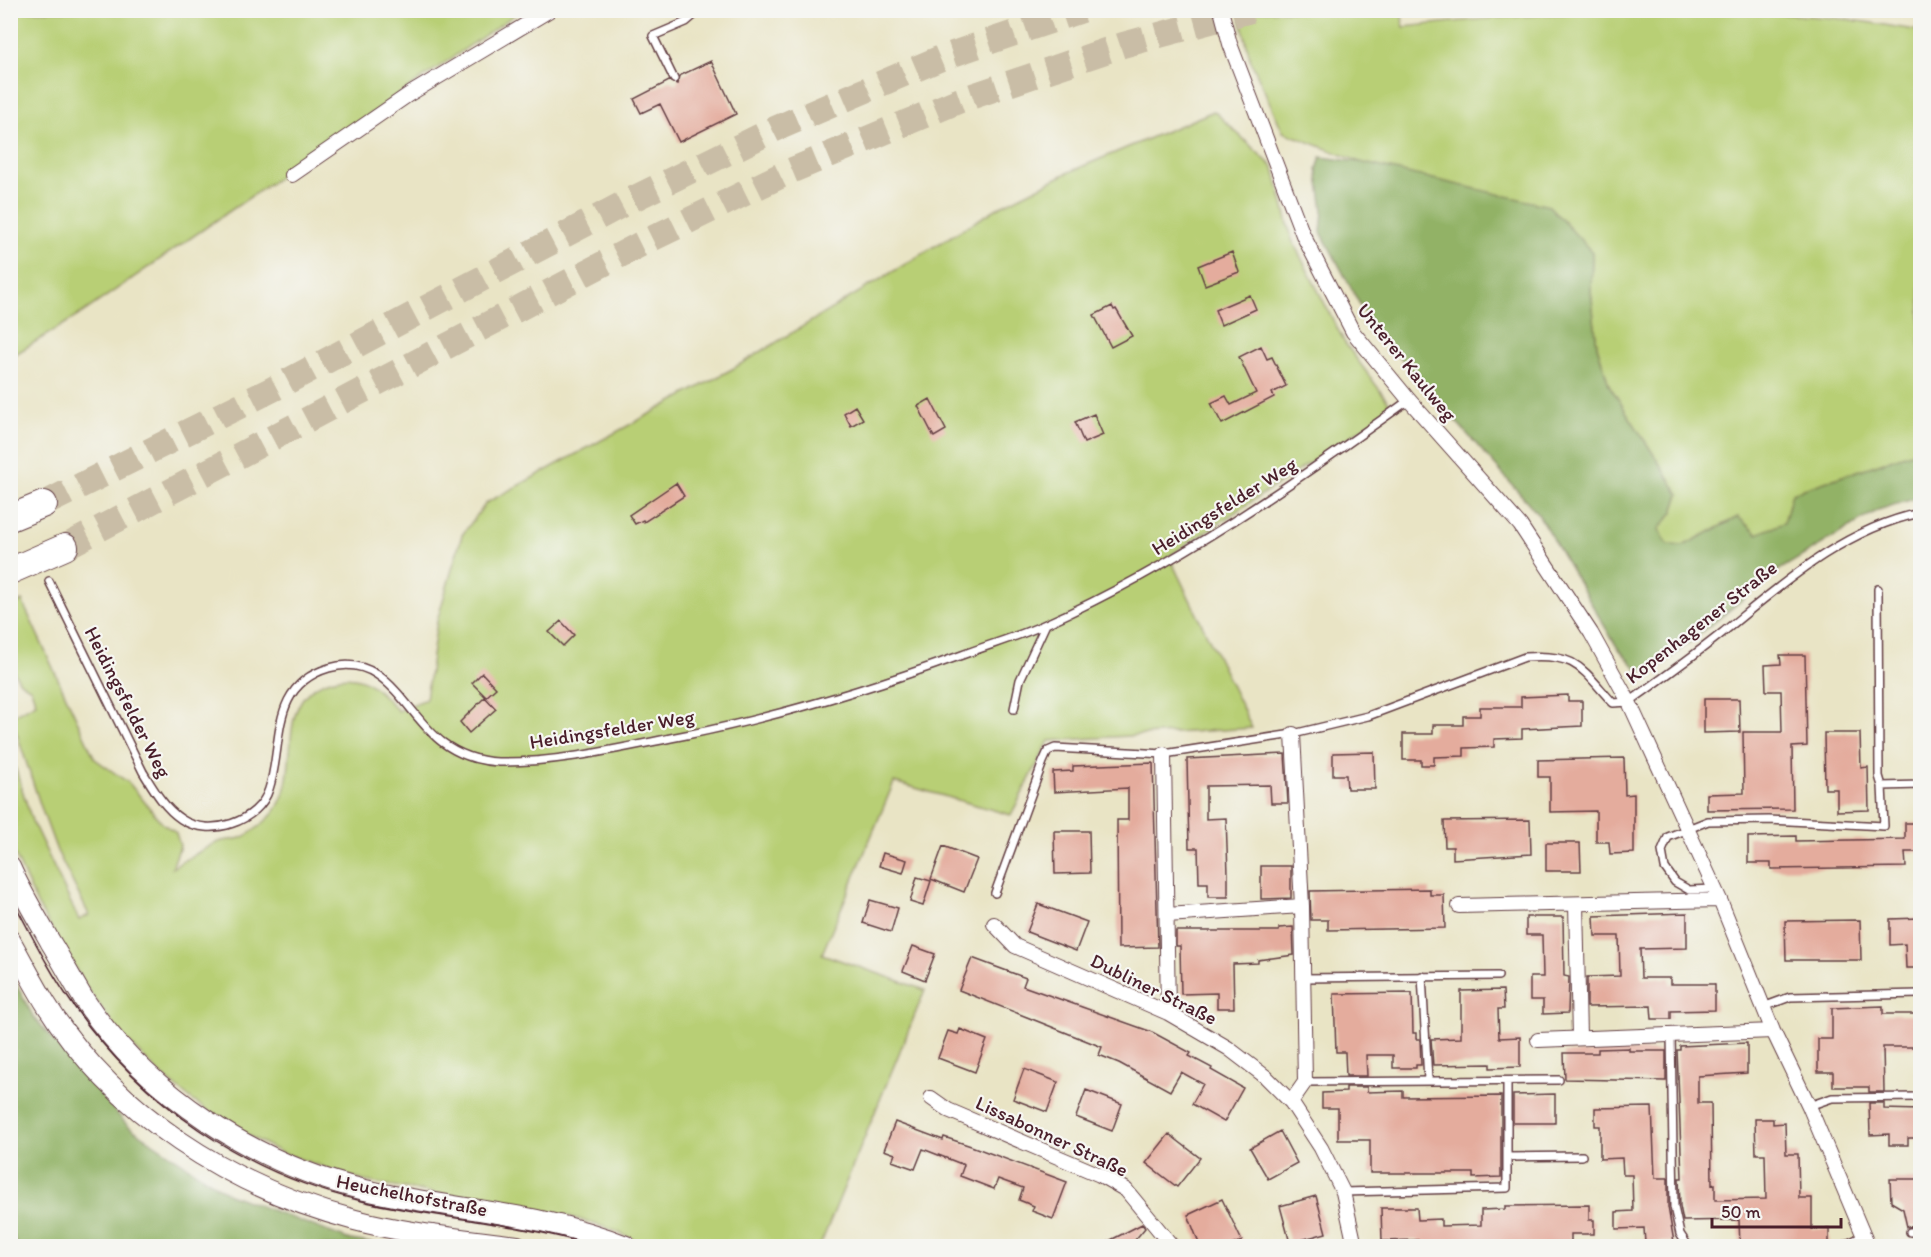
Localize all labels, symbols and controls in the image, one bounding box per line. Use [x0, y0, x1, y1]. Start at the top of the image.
street label: Unterer Kaulweg [1352, 298, 1462, 426]
street label: Heidingsfelder Weg [1147, 451, 1302, 560]
street label: Kopenhagener Straße [1621, 555, 1781, 689]
street label: Heidingsfelder Weg [79, 622, 177, 782]
street label: Heidingsfelder Weg [528, 704, 697, 754]
street label: Dubliner Straße [1087, 948, 1221, 1030]
street label: Lissabonner Straße [972, 1090, 1132, 1182]
street label: Heuchelhofstraße [334, 1169, 490, 1221]
scale bar [1712, 1191, 1841, 1229]
text: 50 m [1721, 1201, 1761, 1223]

